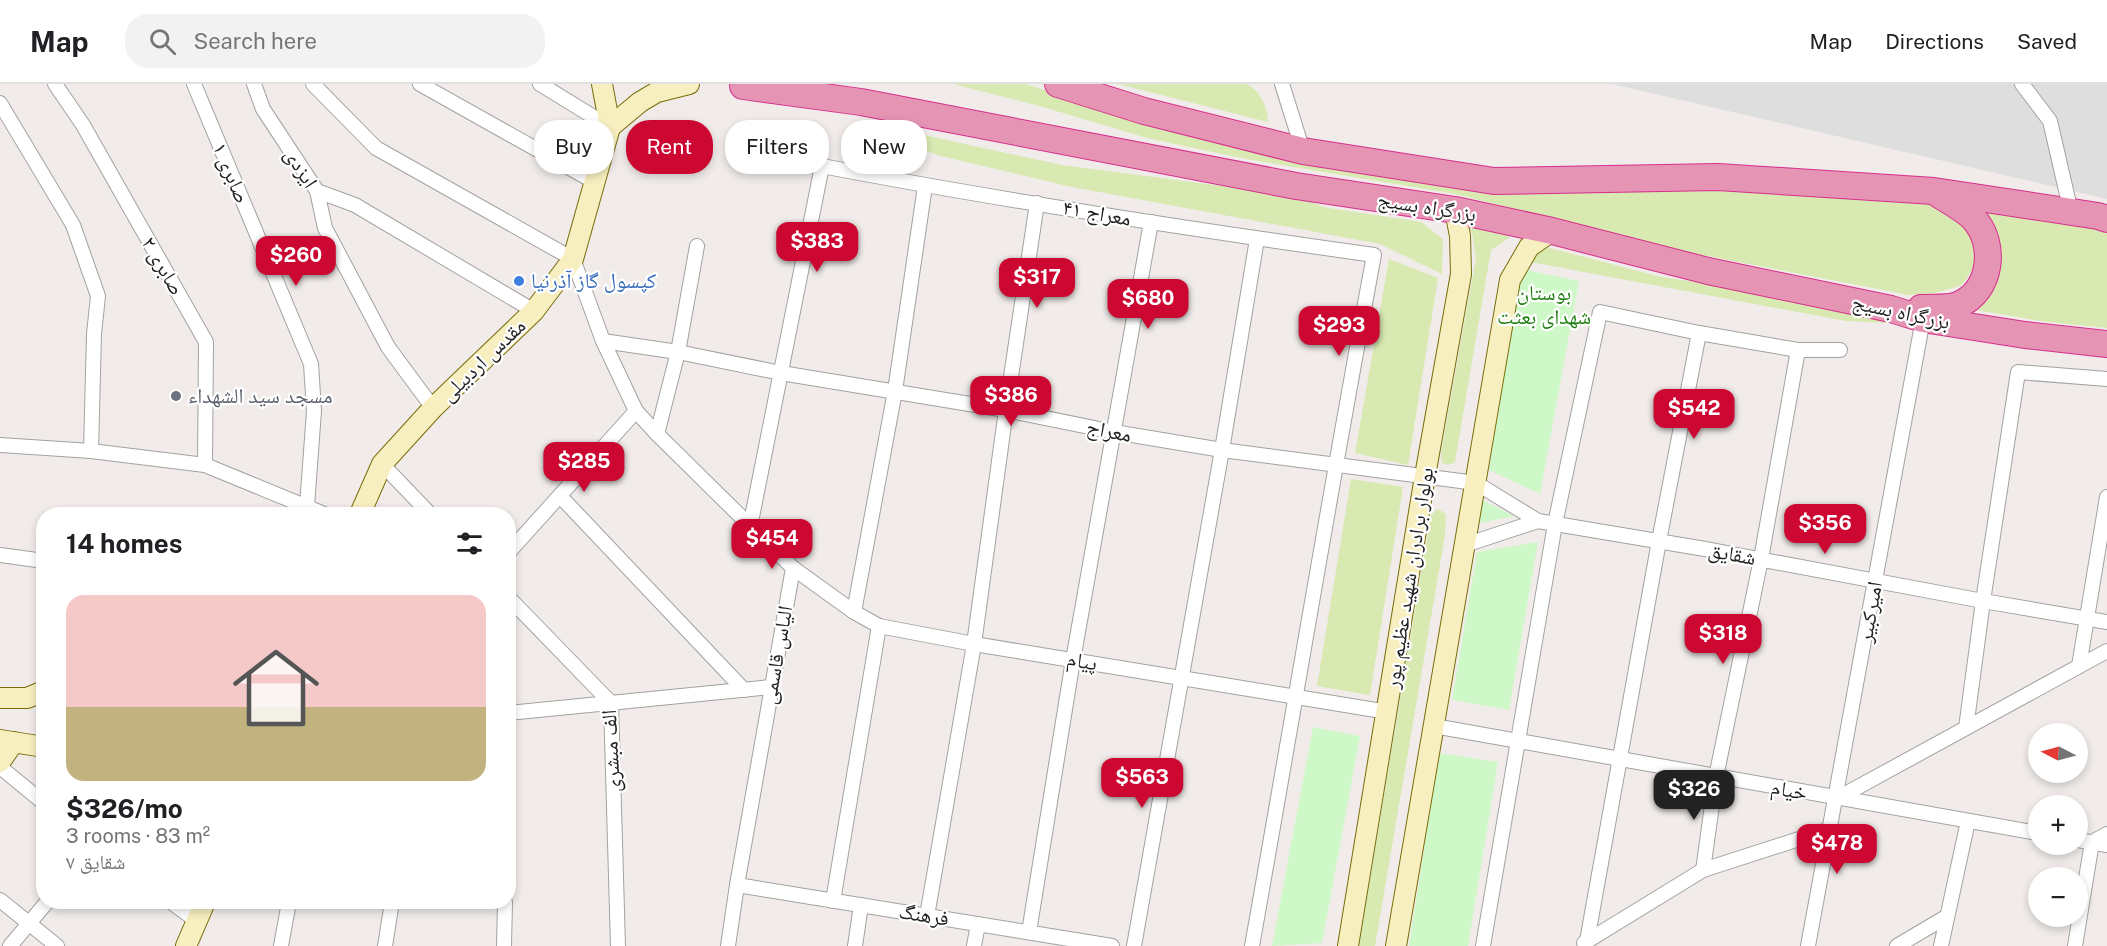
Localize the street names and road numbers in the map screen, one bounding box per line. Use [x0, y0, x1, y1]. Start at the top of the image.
street label: صابری ۱ [208, 139, 255, 207]
street label: ایزدی [280, 143, 323, 192]
street label: بزرگراه بسیج [1376, 186, 1478, 228]
street label: معراج ۴۱ [1061, 194, 1133, 232]
street label: صابری ۲ [137, 232, 190, 300]
street label: بزرگراه بسیج [1850, 289, 1952, 335]
street label: مقدس اردبیلی [435, 313, 531, 407]
street label: معراج [1084, 414, 1134, 448]
street label: بولوار برادران شهید عظیم‌ پور [1379, 465, 1440, 692]
street label: شقایق [1706, 537, 1758, 571]
street label: امیرکبیر [1852, 579, 1887, 645]
street label: الیاس قاسمی [756, 604, 798, 706]
street label: پیام [1065, 646, 1099, 677]
street label: الف مبشری [596, 709, 625, 793]
street label: خیام [1769, 774, 1809, 807]
street label: فرهنگ [897, 898, 951, 931]

